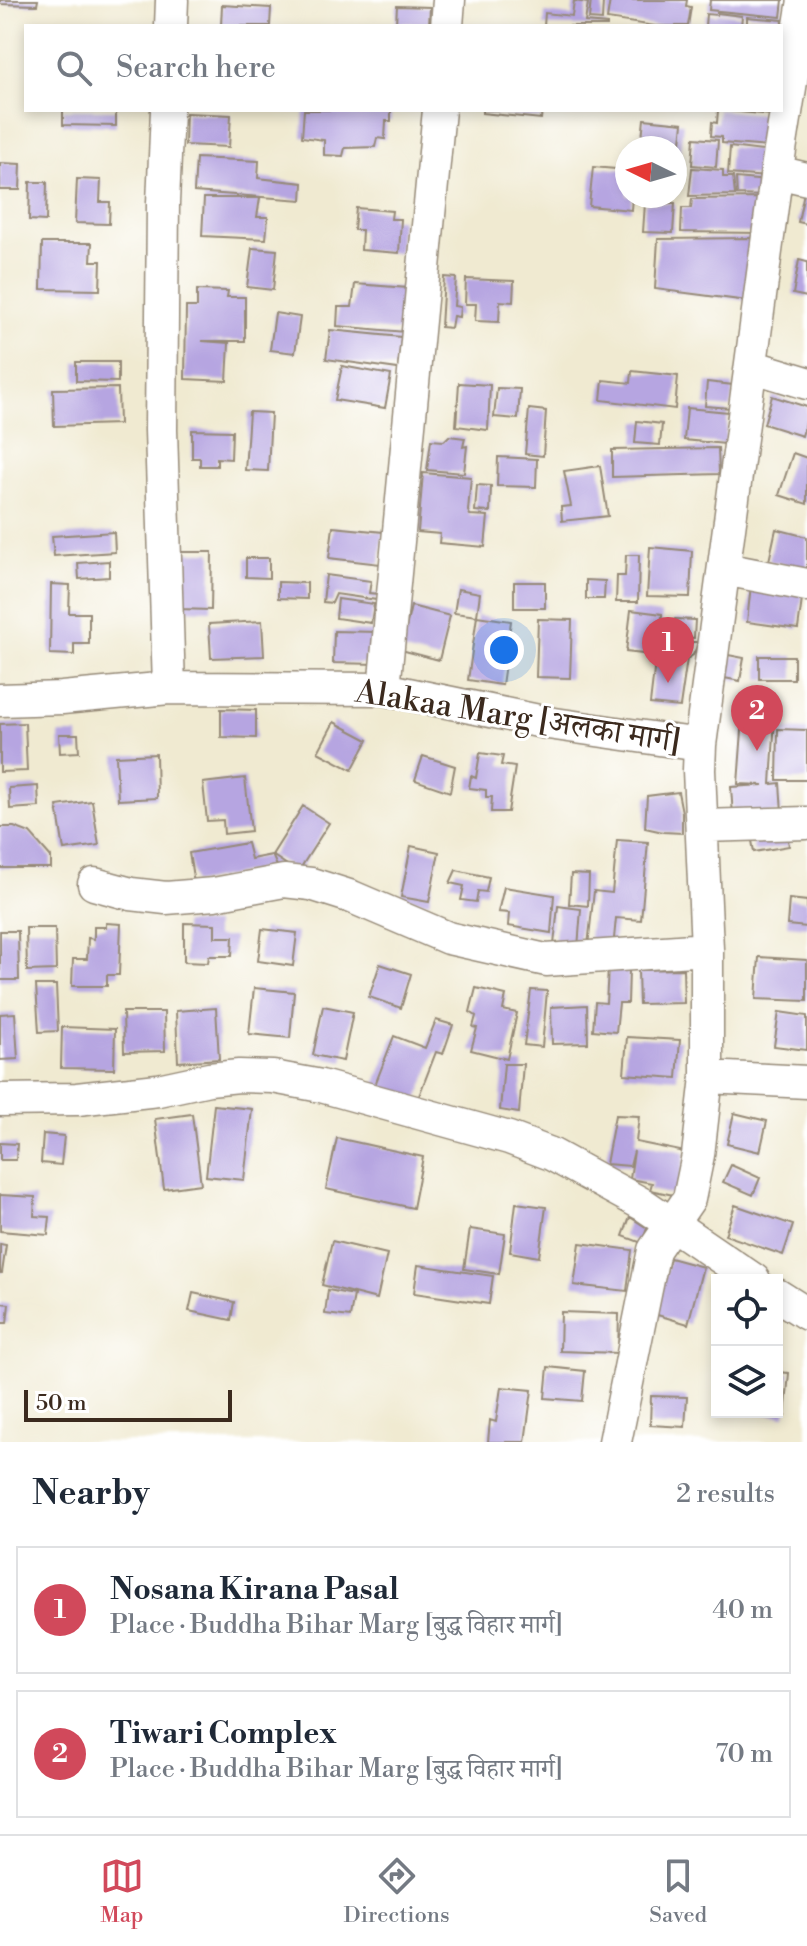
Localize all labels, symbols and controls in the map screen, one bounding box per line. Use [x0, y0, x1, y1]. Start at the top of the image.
search box [24, 24, 783, 112]
icon: search [52, 46, 96, 90]
text: Search here [116, 49, 276, 87]
north arrow [615, 136, 687, 208]
pin: 1 [642, 617, 694, 683]
your location [484, 630, 524, 670]
street label: Alakaa Marg [अलका मार्ग] [352, 671, 683, 762]
pin: 2 [731, 685, 783, 751]
map controls [711, 1274, 783, 1418]
button: locate [711, 1274, 783, 1346]
button: layers [711, 1346, 783, 1418]
scale bar [24, 1386, 232, 1422]
text: 50 m [36, 1390, 87, 1417]
text: Nearby [32, 1473, 150, 1515]
text: 2 results [676, 1478, 775, 1510]
text: Nosana Kirana Pasal [110, 1571, 399, 1609]
text: 1 [54, 1594, 66, 1626]
text: 40 m [712, 1594, 773, 1626]
text: Place · Buddha Bihar Marg [बुद्ध विहार मार्ग] [110, 1609, 563, 1641]
text: Tiwari Complex [110, 1715, 337, 1753]
text: 2 [52, 1738, 68, 1770]
text: 70 m [715, 1738, 773, 1770]
text: Place · Buddha Bihar Marg [बुद्ध विहार मार्ग] [110, 1753, 563, 1785]
tab: Map [100, 1854, 144, 1929]
tab: Directions [344, 1854, 450, 1929]
tab: Saved [649, 1854, 707, 1929]

